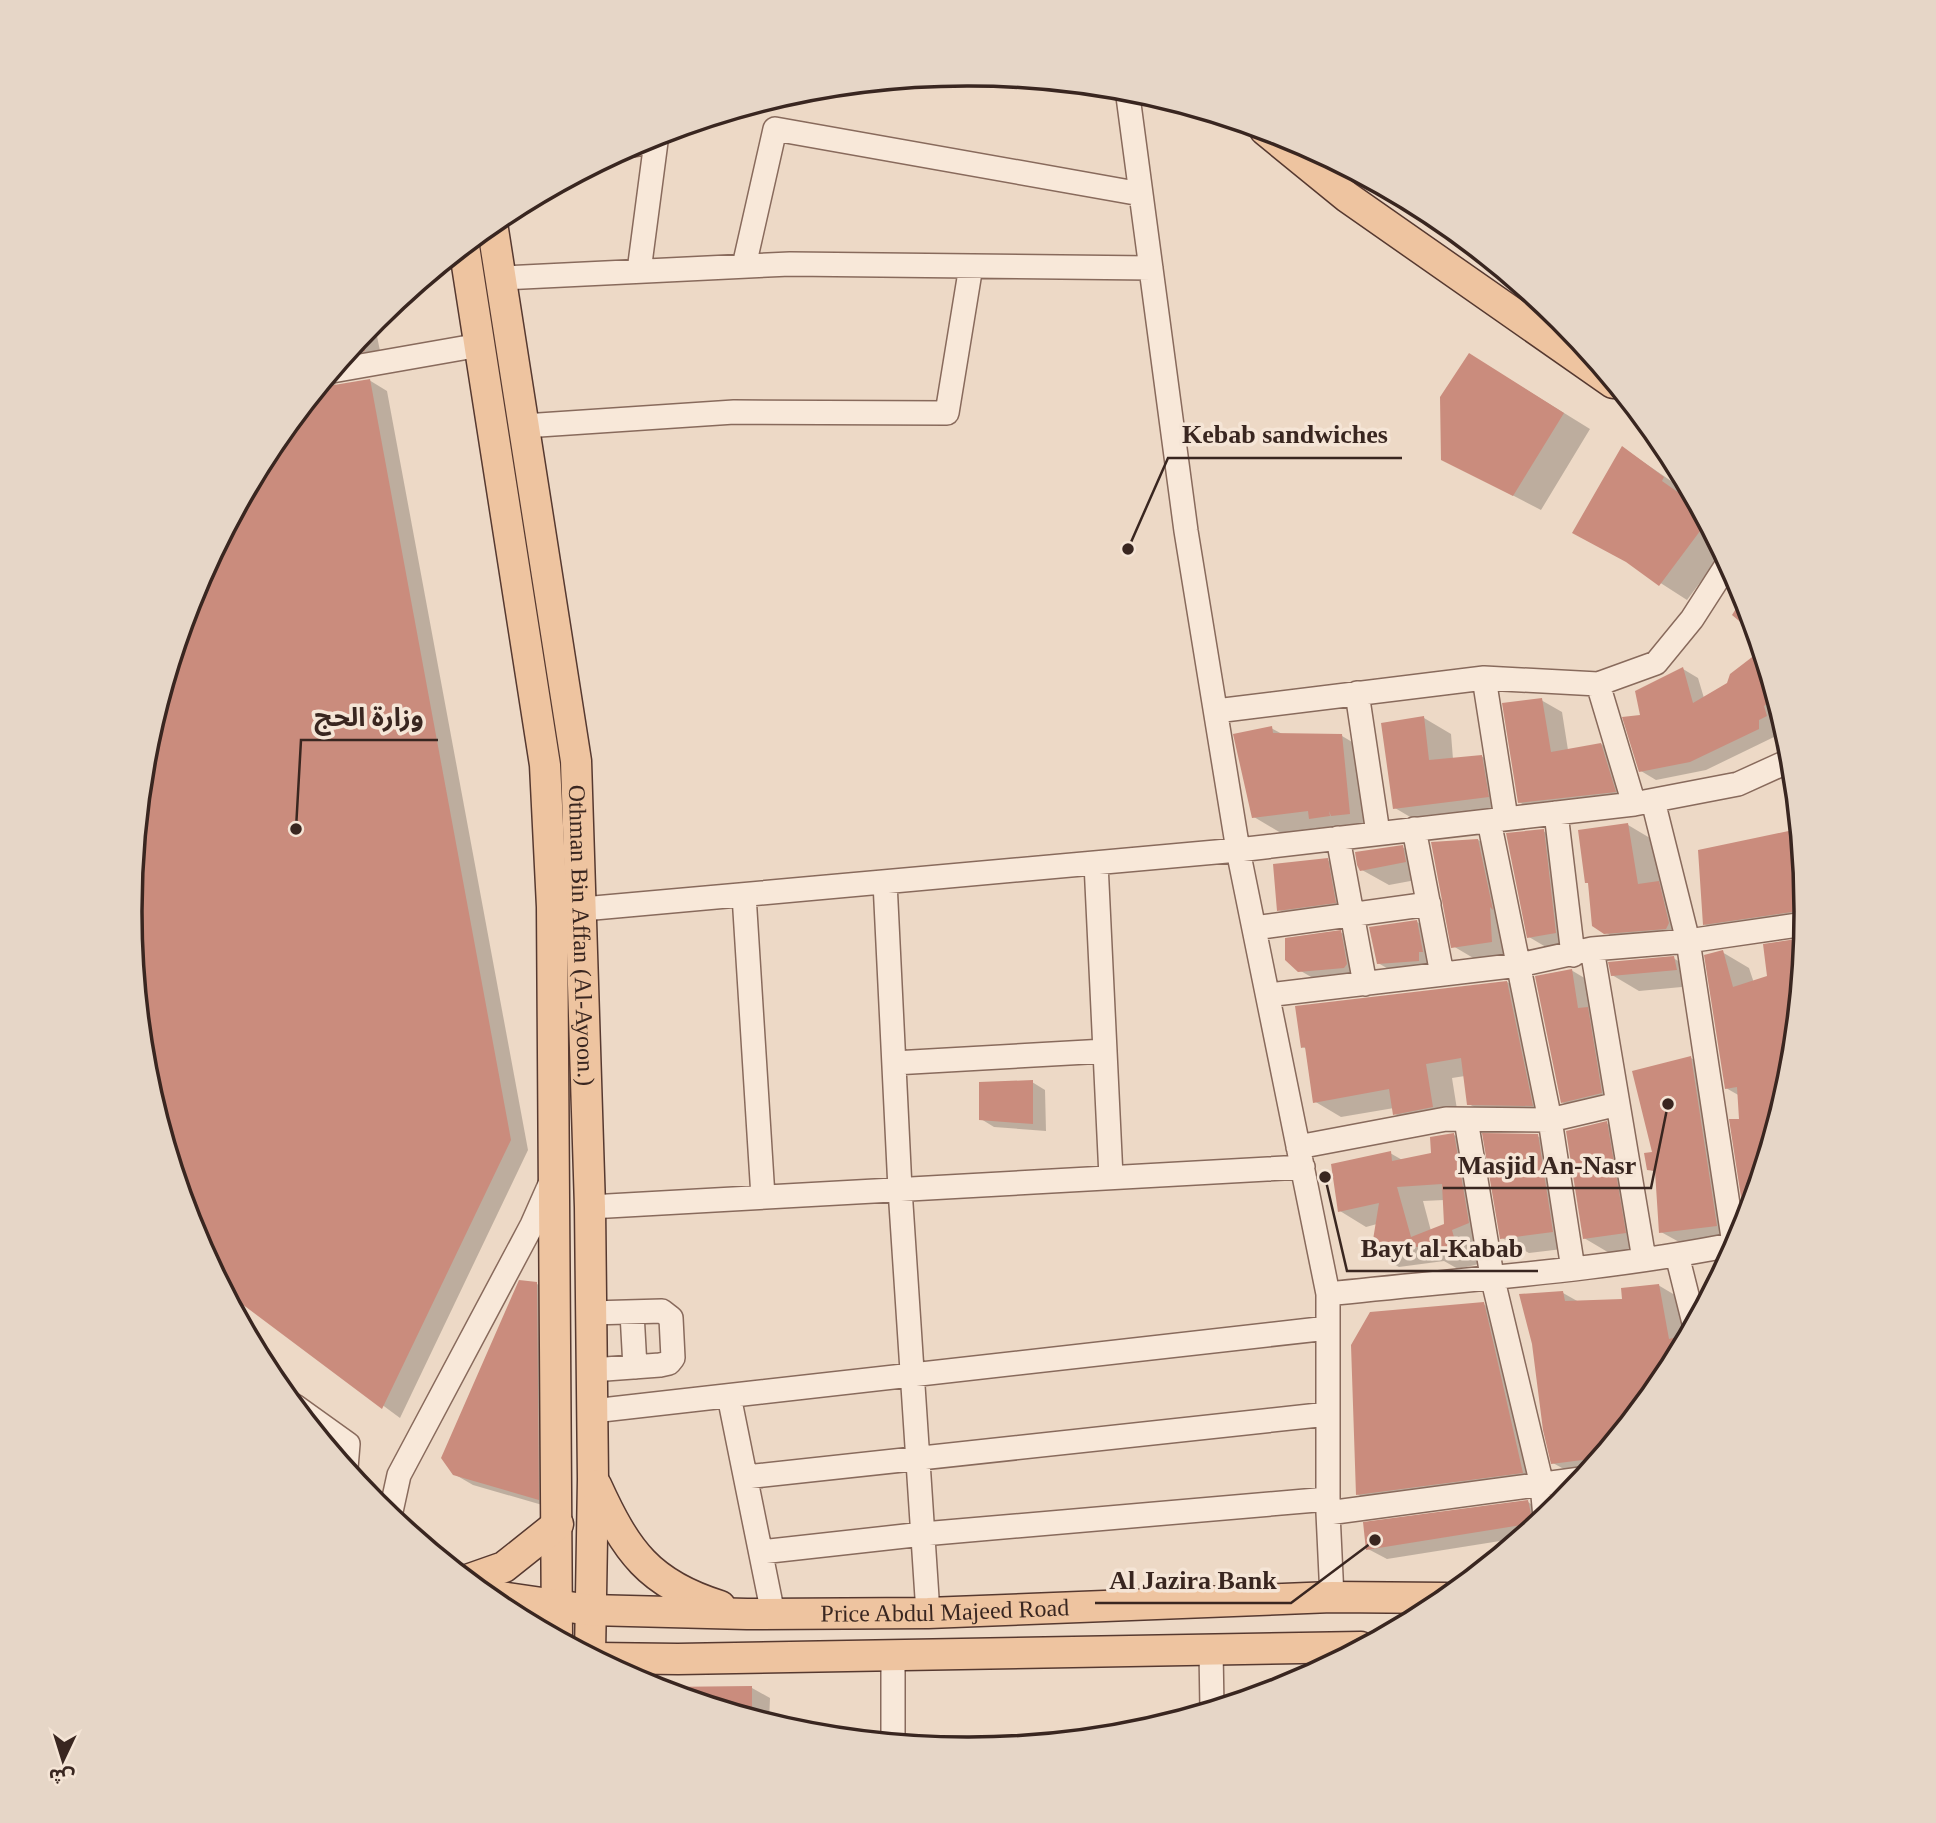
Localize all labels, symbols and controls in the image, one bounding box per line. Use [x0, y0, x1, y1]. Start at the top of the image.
callout: Kebab sandwiches [1168, 411, 1402, 458]
text: Kebab sandwiches [1182, 420, 1388, 449]
callout: وزارة الحج [301, 693, 438, 740]
text: وزارة الحج [314, 703, 424, 736]
street label: Othman Bin Affan (Al-Ayoon.) [564, 784, 599, 1086]
callout: Masjid An-Nasr [1443, 1141, 1651, 1188]
text: Masjid An-Nasr [1458, 1151, 1636, 1180]
callout: Bayt al-Kabab [1347, 1224, 1538, 1271]
text: Bayt al-Kabab [1361, 1234, 1523, 1263]
callout: Al Jazira Bank [1095, 1556, 1291, 1603]
text: Al Jazira Bank [1109, 1566, 1277, 1595]
street label: Price Abdul Majeed Road [820, 1594, 1070, 1627]
north arrow [28, 1725, 98, 1795]
text: ش [48, 1765, 76, 1788]

